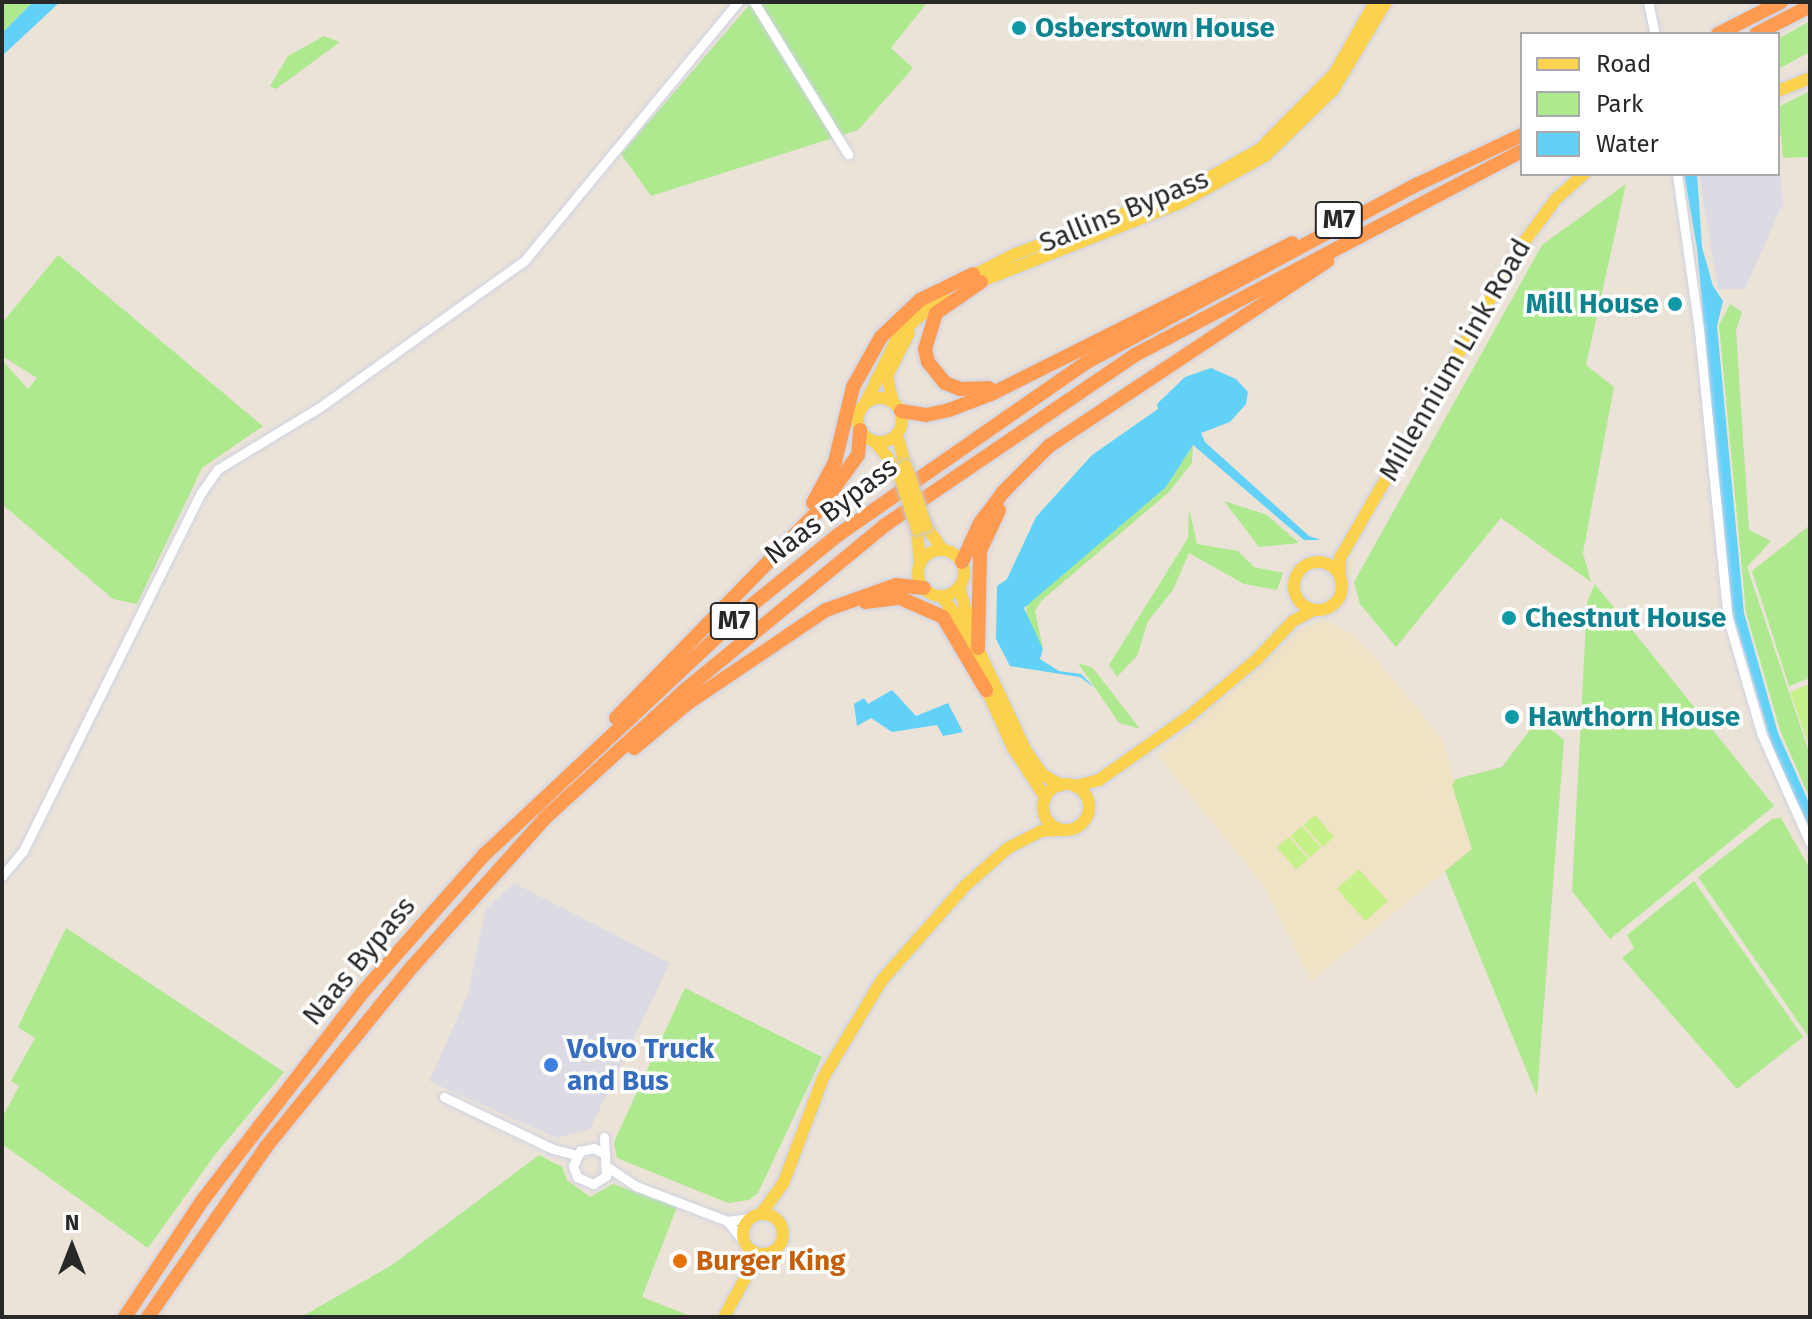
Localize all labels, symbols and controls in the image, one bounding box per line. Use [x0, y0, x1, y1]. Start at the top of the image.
place label: Osberstown House [1035, 11, 1275, 45]
marker: Osberstown House [1010, 19, 1028, 37]
legend [1520, 32, 1780, 176]
text: Road [1596, 50, 1651, 78]
text: Park [1596, 90, 1643, 118]
text: Water [1596, 130, 1659, 158]
street label: Sallins Bypass [1035, 162, 1213, 260]
road number: M7 [1313, 198, 1365, 242]
street label: Millennium Link Road [1372, 233, 1538, 487]
place label: Mill House [1526, 287, 1659, 321]
marker: Mill House [1666, 295, 1684, 313]
street label: Naas Bypass [758, 450, 904, 572]
road number: M7 [708, 599, 760, 643]
place label: Chestnut House [1525, 601, 1726, 635]
marker: Chestnut House [1500, 609, 1518, 627]
place label: Hawthorn House [1528, 700, 1740, 734]
marker: Hawthorn House [1503, 708, 1521, 726]
street label: Naas Bypass [295, 890, 423, 1032]
place label: Volvo Truck and Bus [567, 1032, 714, 1098]
marker: Volvo Truck and Bus [542, 1056, 560, 1074]
north arrow [32, 1207, 112, 1287]
text: N [65, 1209, 79, 1236]
place label: Burger King [696, 1244, 846, 1278]
marker: Burger King [671, 1252, 689, 1270]

